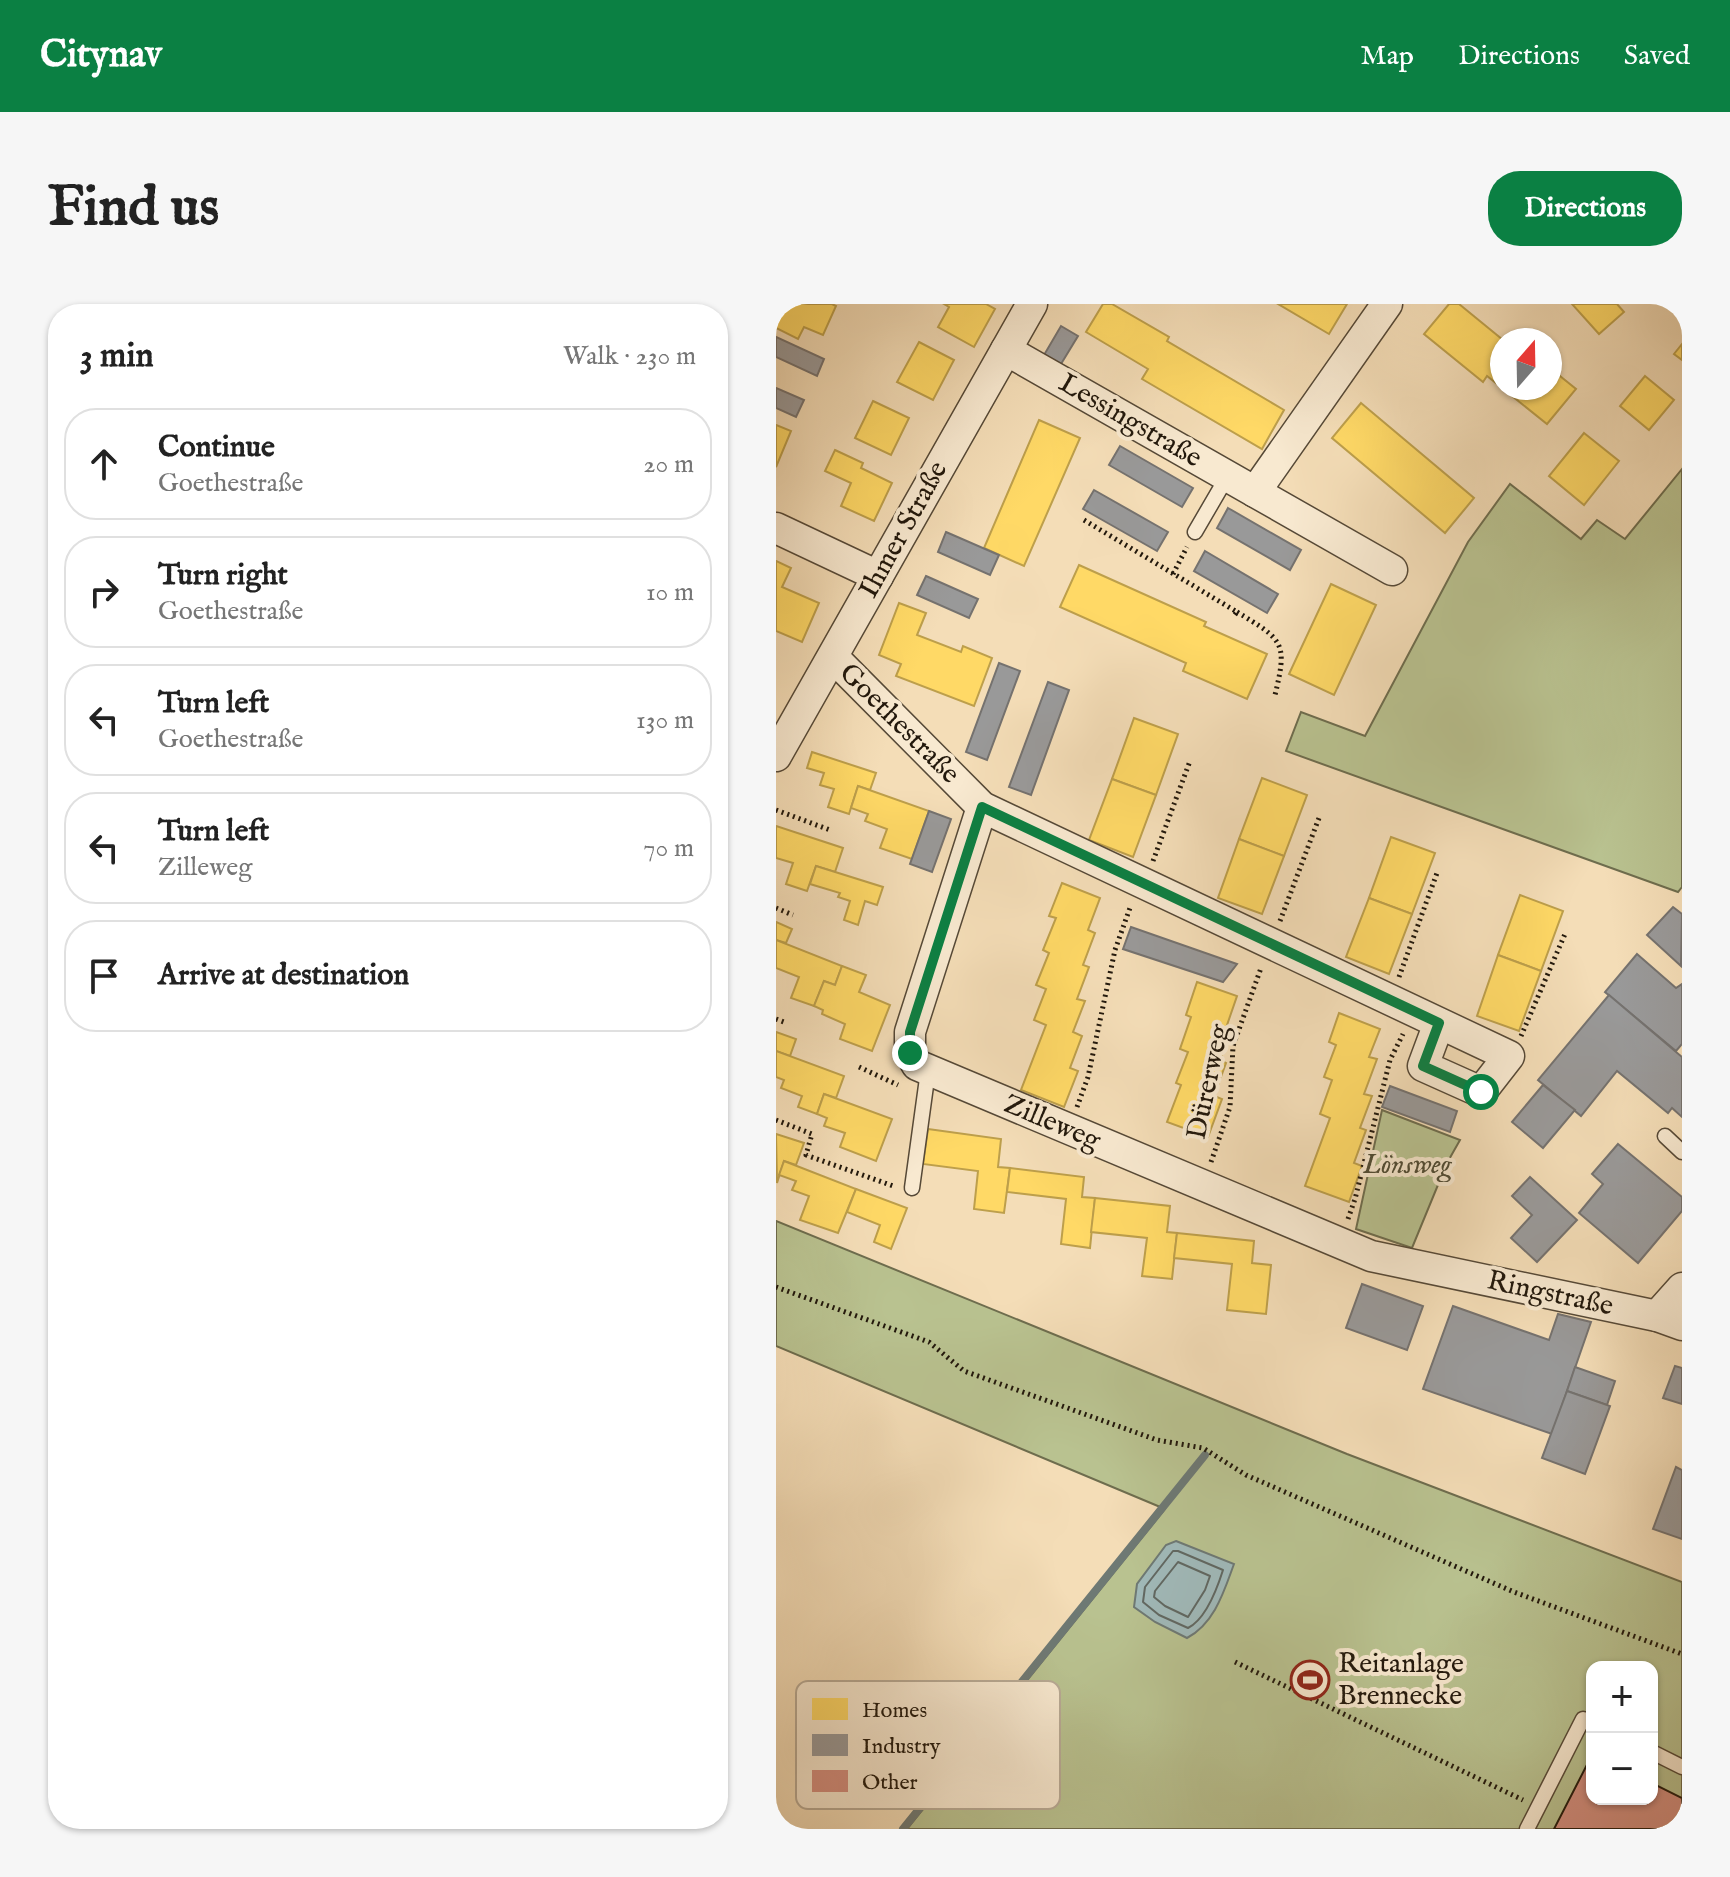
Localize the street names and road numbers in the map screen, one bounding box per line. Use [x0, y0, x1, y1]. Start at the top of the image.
street label: Lessingstraße [1052, 366, 1208, 476]
street label: Ihmer Straße [852, 455, 956, 605]
street label: Goethestraße [831, 656, 967, 792]
street label: Dürerweg [1180, 1020, 1238, 1143]
street label: Zilleweg [998, 1087, 1106, 1159]
street label: Ringstraße [1484, 1264, 1616, 1324]

